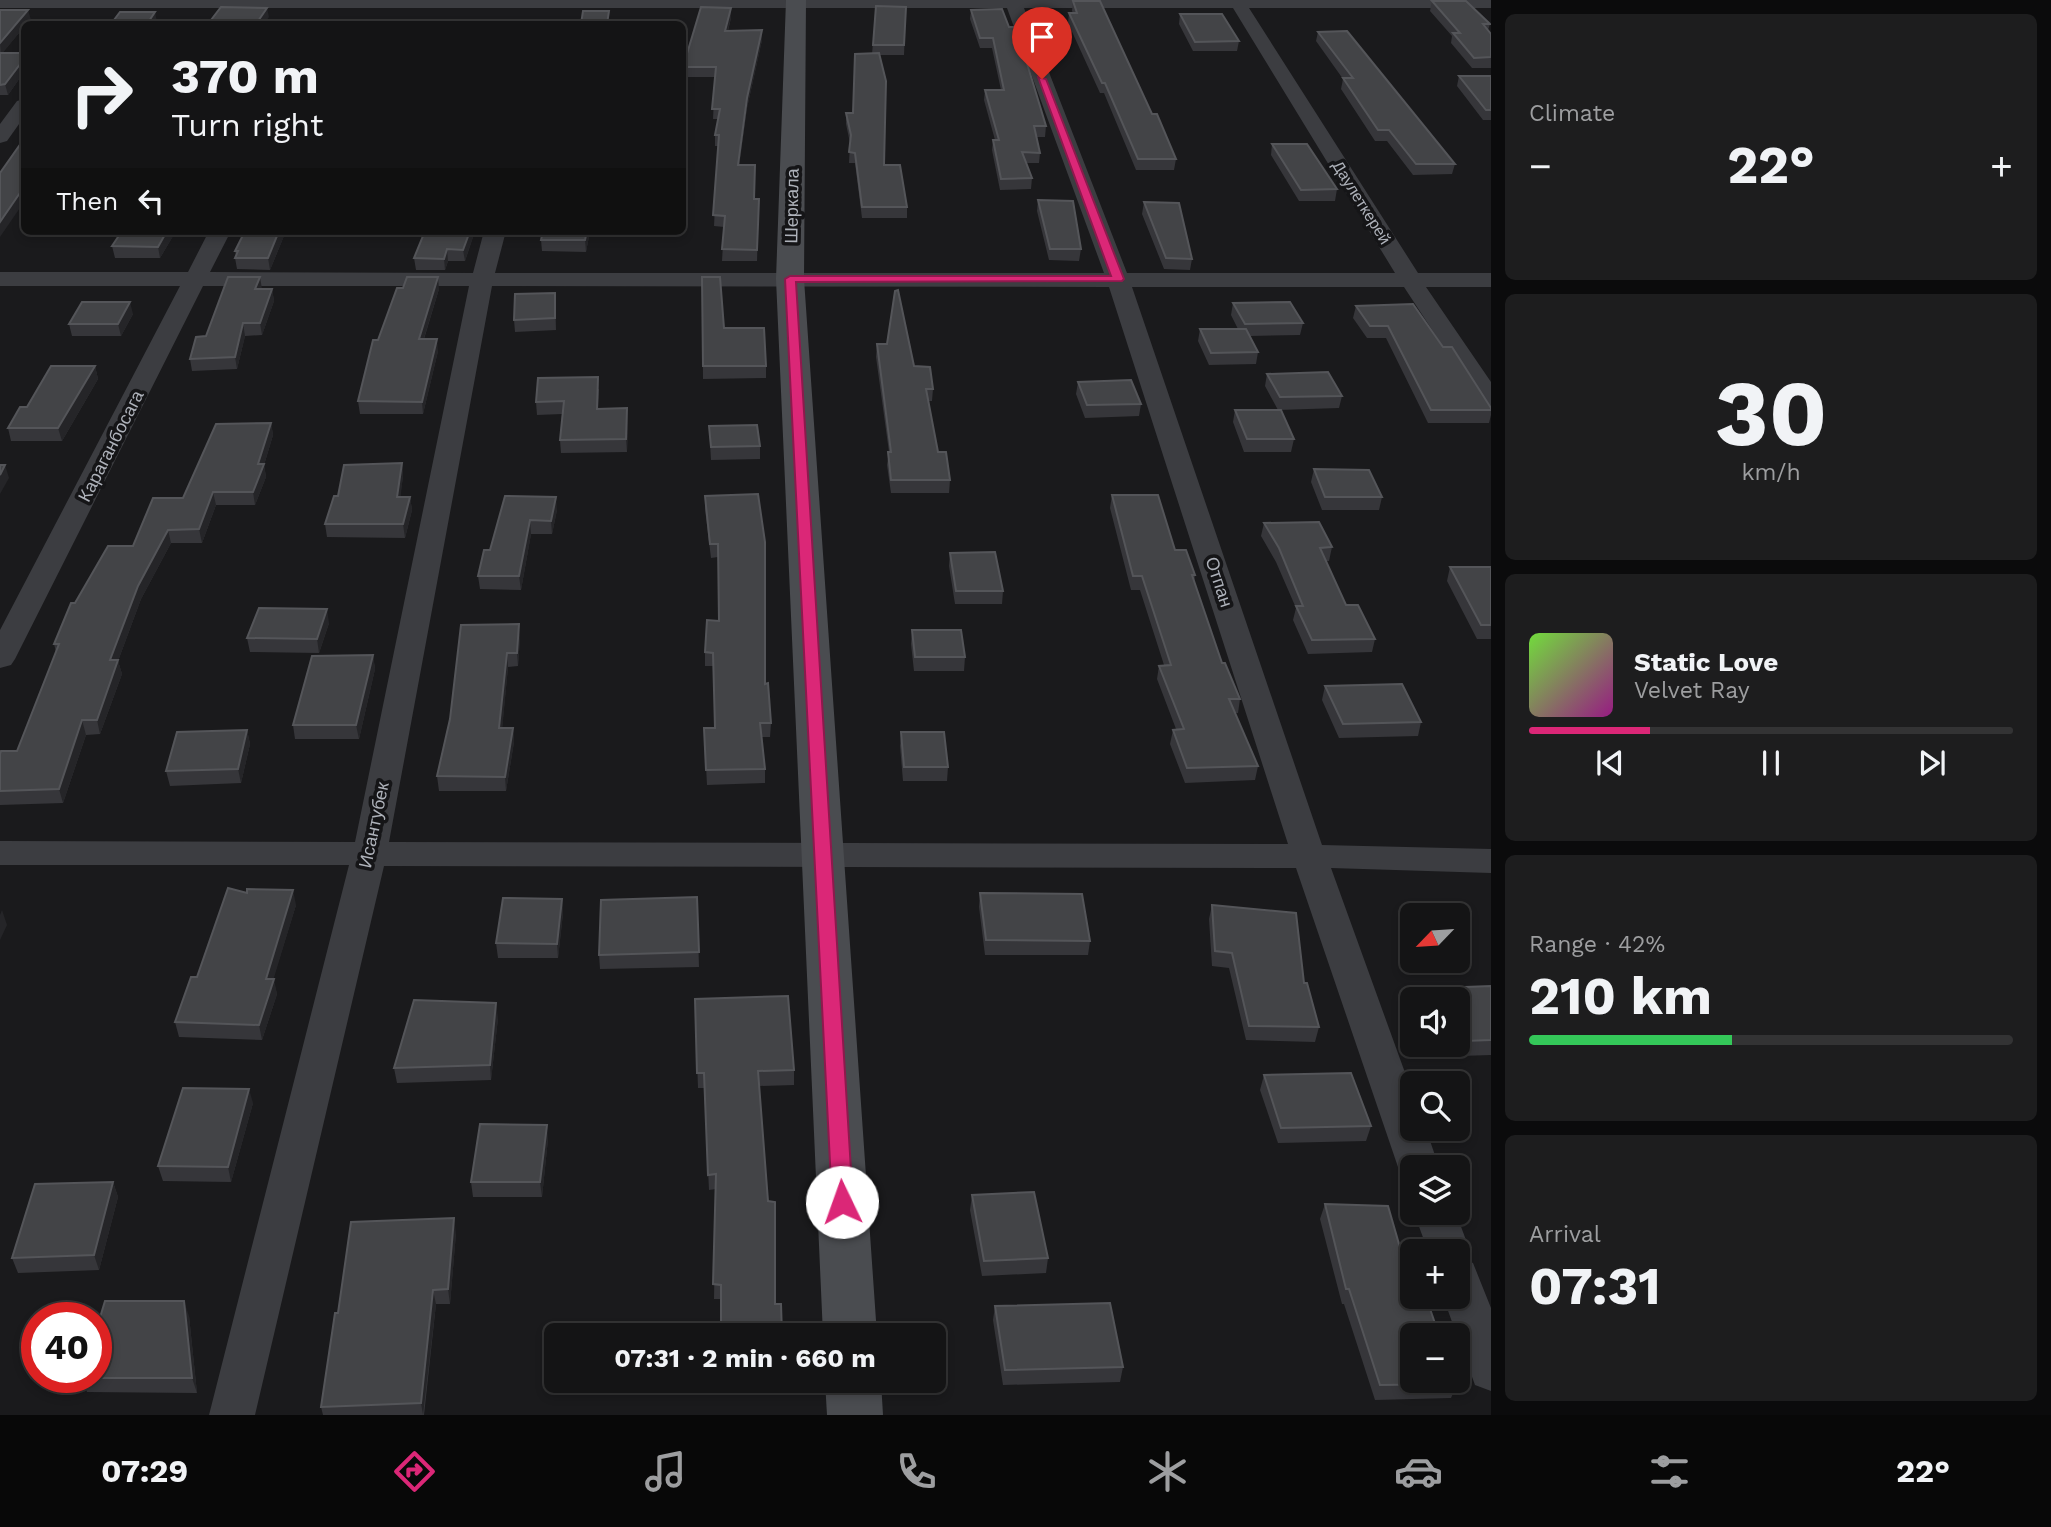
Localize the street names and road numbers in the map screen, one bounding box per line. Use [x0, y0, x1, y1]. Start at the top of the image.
street label: Даулеткерей [1328, 157, 1395, 248]
street label: Шеркала [780, 167, 803, 244]
street label: Караганбосага [73, 386, 148, 505]
street label: Отпан [1201, 554, 1237, 610]
street label: Исантубек [354, 780, 393, 870]

